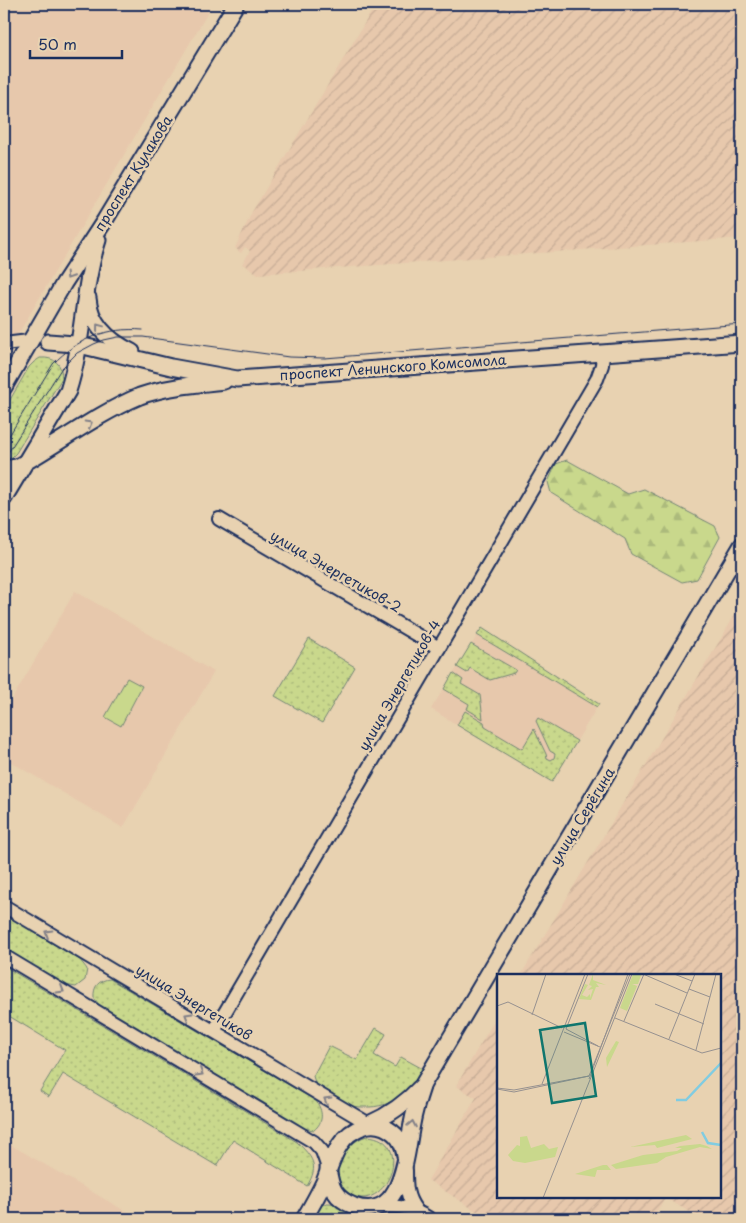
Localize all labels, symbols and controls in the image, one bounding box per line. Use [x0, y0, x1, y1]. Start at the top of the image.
scale bar [30, 28, 122, 60]
text: 50 m [38, 32, 77, 55]
street label: проспект Кулакова [89, 111, 177, 235]
one-way arrow [65, 270, 75, 279]
one-way arrow [97, 324, 105, 333]
street label: проспект Ленинского Комсомола [279, 349, 507, 385]
one-way arrow [84, 420, 93, 430]
street label: улица Энергетиков-2 [266, 525, 406, 617]
street label: улица Энергетиков-4 [353, 615, 445, 755]
street label: улица Серёгина [544, 763, 620, 869]
one-way arrow [44, 929, 53, 939]
street label: улица Энергетиков [132, 959, 256, 1045]
inset map [497, 974, 721, 1198]
one-way arrow [55, 983, 64, 993]
one-way arrow [184, 1012, 193, 1022]
one-way arrow [194, 1067, 203, 1077]
one-way arrow [323, 1096, 332, 1106]
one-way arrow [407, 1119, 417, 1128]

